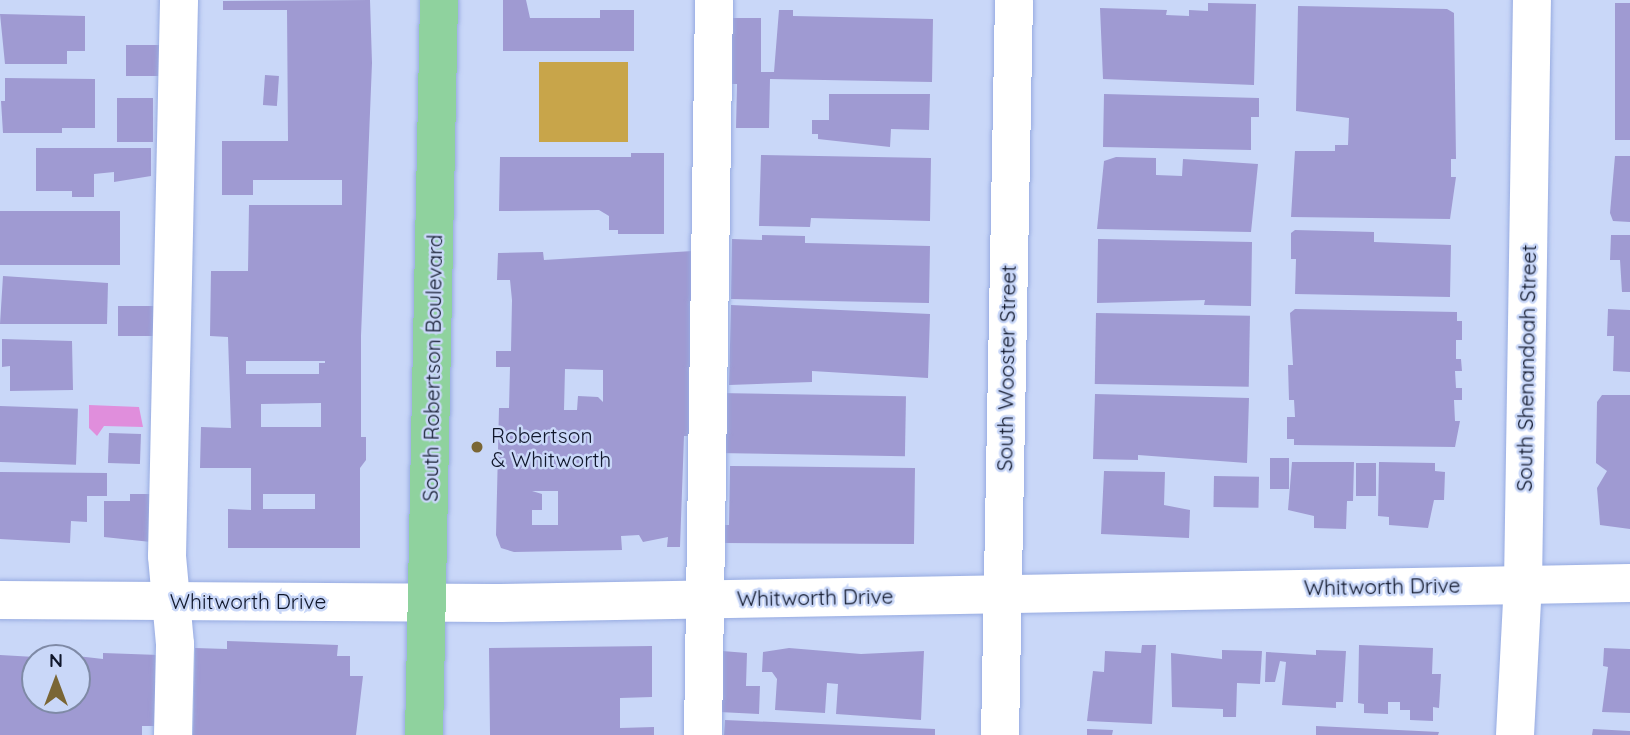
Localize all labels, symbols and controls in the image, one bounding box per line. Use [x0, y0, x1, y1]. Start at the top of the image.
street label: South Robertson Boulevard [417, 234, 447, 502]
street label: South Shenandoah Street [1511, 244, 1541, 492]
street label: South Wooster Street [992, 265, 1020, 471]
place label: Robertson & Whitworth [491, 422, 611, 472]
marker: Robertson & Whitworth [469, 439, 485, 455]
street label: Whitworth Drive [1304, 572, 1460, 600]
street label: Whitworth Drive [737, 583, 893, 611]
street label: Whitworth Drive [170, 588, 326, 614]
north arrow [21, 644, 91, 714]
text: N [49, 648, 63, 672]

